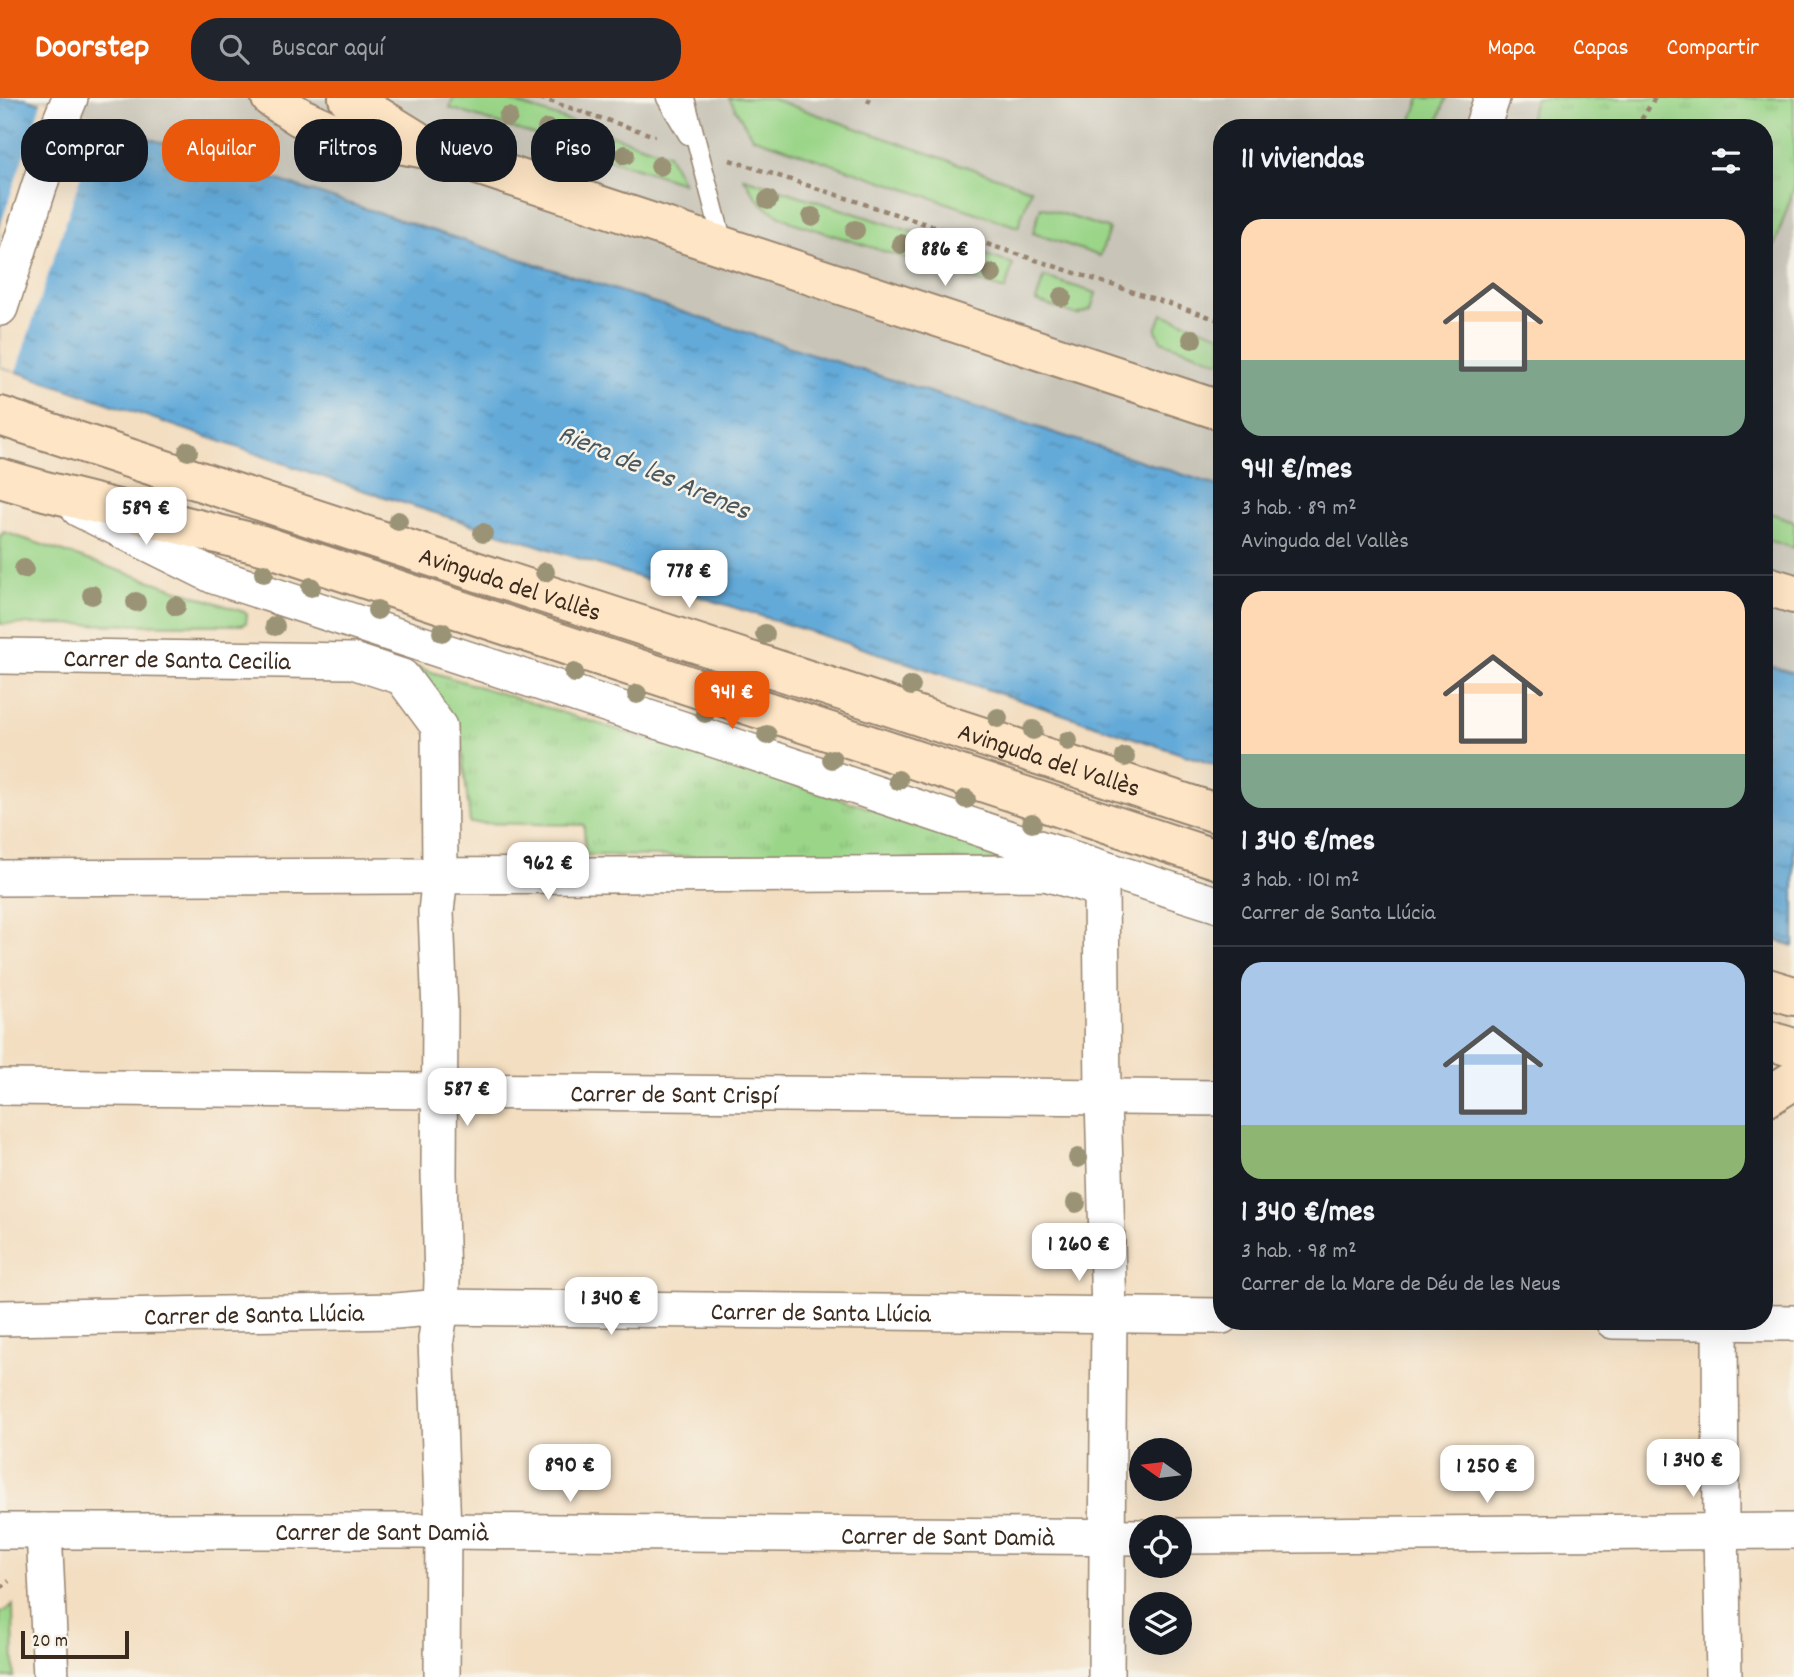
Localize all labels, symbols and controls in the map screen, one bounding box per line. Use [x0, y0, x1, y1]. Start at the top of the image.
search box [191, 18, 681, 81]
text: Doorstep [35, 26, 149, 73]
icon: search [215, 30, 253, 68]
text: Buscar aquí [271, 31, 384, 68]
text: Mapa [1487, 32, 1535, 66]
text: Capas [1573, 32, 1629, 66]
text: Compartir [1667, 32, 1759, 66]
chip: Comprar [21, 119, 148, 182]
chip: Alquilar [162, 119, 280, 182]
chip: Filtros [294, 119, 402, 182]
chip: Nuevo [416, 119, 517, 182]
chip: Piso [531, 119, 615, 182]
text: 11 viviendas [1241, 140, 1365, 183]
icon: filters [1707, 142, 1745, 180]
pin: 886 € [896, 228, 994, 288]
text: 886 € [921, 234, 969, 267]
icon: home [1430, 264, 1556, 390]
water label: Riera de les Arenes [551, 416, 756, 534]
text: 941 €/mes [1241, 450, 1352, 493]
pin: 589 € [97, 488, 195, 547]
text: 589 € [122, 493, 170, 526]
text: 3 hab. · 89 m² [1241, 493, 1357, 526]
text: Avinguda del Vallès [1241, 526, 1409, 559]
street label: Avinguda del Vallès [413, 539, 605, 633]
pin: 778 € [640, 550, 738, 610]
text: 778 € [667, 556, 711, 589]
icon: home [1430, 636, 1556, 762]
street label: Carrer de Santa Cecilia [63, 642, 292, 682]
pin: 941 € [683, 672, 781, 731]
text: 941 € [710, 677, 754, 710]
street label: Avinguda del Vallès [952, 715, 1144, 809]
text: 1 340 €/mes [1241, 822, 1375, 865]
pin: 962 € [499, 842, 597, 902]
text: 962 € [523, 848, 573, 881]
text: 3 hab. · 101 m² [1241, 865, 1359, 898]
text: Carrer de Santa Llúcia [1241, 898, 1435, 931]
icon: home [1430, 1007, 1556, 1133]
pin: 587 € [418, 1068, 516, 1128]
text: 587 € [444, 1074, 490, 1107]
street label: Carrer de Sant Crispí [570, 1077, 780, 1116]
text: 1 340 €/mes [1241, 1193, 1375, 1236]
pin: 1 260 € [1014, 1224, 1144, 1283]
text: 1 260 € [1048, 1229, 1110, 1262]
text: 3 hab. · 98 m² [1241, 1236, 1357, 1269]
text: Carrer de la Mare de Déu de les Neus [1241, 1269, 1561, 1302]
pin: 1 340 € [546, 1278, 676, 1337]
text: 1 340 € [581, 1283, 641, 1316]
street label: Carrer de Santa Llúcia [710, 1295, 932, 1335]
street label: Carrer de Santa Llúcia [144, 1297, 365, 1337]
north arrow [1129, 1438, 1192, 1502]
map controls [1129, 1438, 1192, 1655]
pin: 1 340 € [1628, 1440, 1758, 1499]
pin: 890 € [521, 1444, 619, 1504]
text: 1 340 € [1663, 1445, 1723, 1478]
pin: 1 250 € [1422, 1446, 1552, 1505]
text: 890 € [545, 1450, 595, 1483]
text: 1 250 € [1456, 1451, 1518, 1484]
button: locate [1129, 1515, 1192, 1578]
street label: Carrer de Sant Damià [275, 1516, 489, 1553]
street label: Carrer de Sant Damià [841, 1519, 1055, 1558]
button: layers [1129, 1592, 1192, 1655]
scale bar [21, 1628, 130, 1660]
text: 20 m [32, 1629, 68, 1656]

